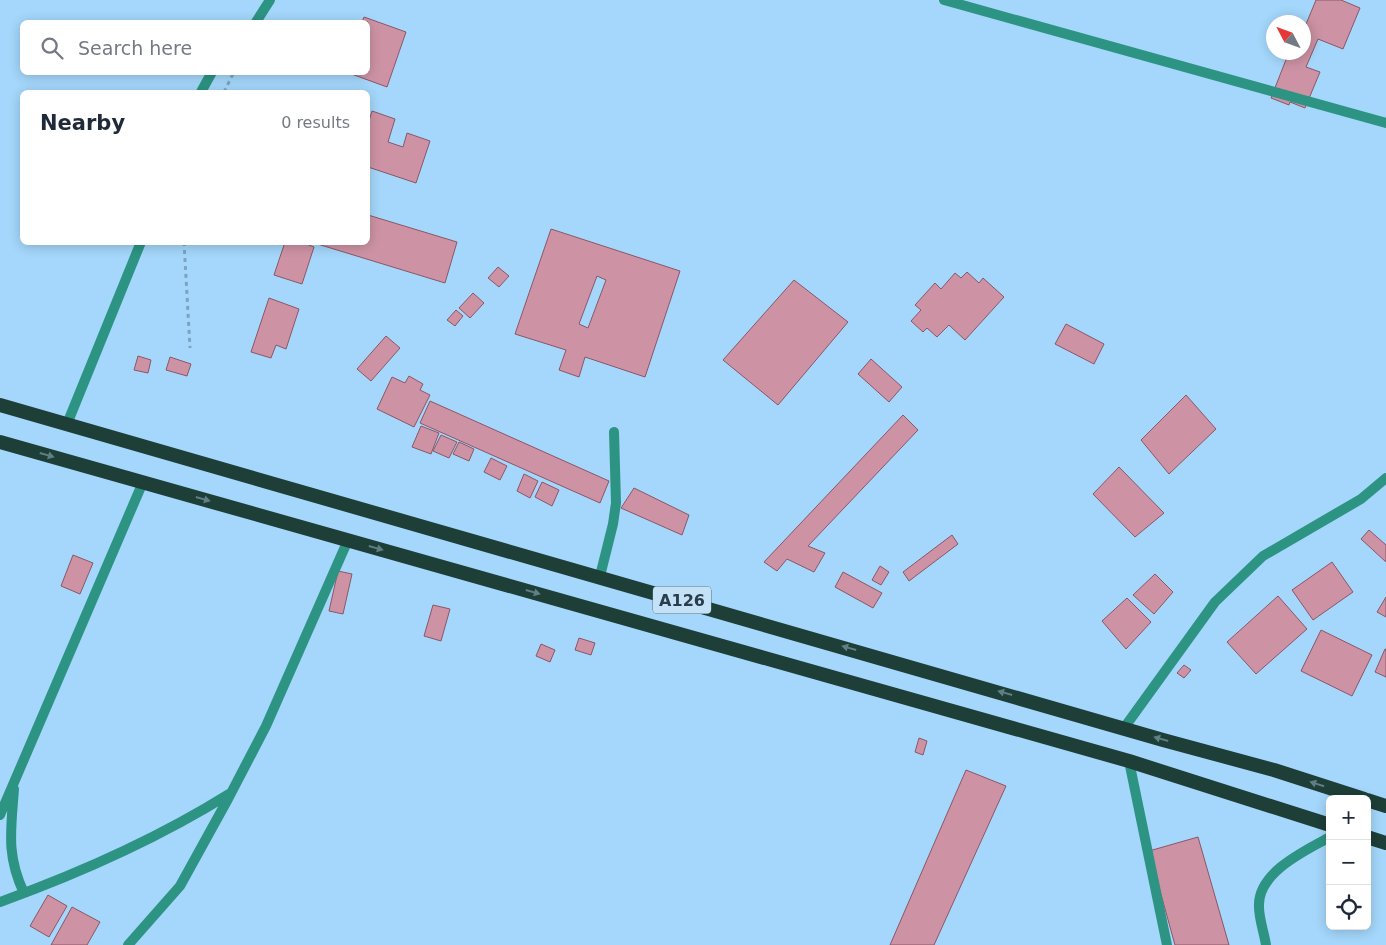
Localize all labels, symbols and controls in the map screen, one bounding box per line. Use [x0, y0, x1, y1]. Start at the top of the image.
north arrow [1266, 15, 1311, 60]
search box [20, 20, 370, 75]
icon: search [38, 34, 66, 62]
text: Search here [78, 37, 192, 59]
text: Nearby [40, 111, 125, 135]
text: 0 results [281, 113, 350, 132]
one-way arrow [39, 451, 54, 459]
one-way arrow [196, 496, 211, 504]
one-way arrow [369, 545, 384, 553]
road number: A126 [653, 586, 711, 614]
one-way arrow [525, 589, 540, 597]
one-way arrow [842, 644, 857, 652]
one-way arrow [998, 689, 1013, 697]
one-way arrow [1154, 735, 1169, 743]
one-way arrow [1310, 779, 1325, 787]
map controls [1326, 795, 1371, 930]
button: + [1326, 795, 1371, 840]
button: − [1326, 840, 1371, 885]
button: locate [1326, 885, 1371, 930]

